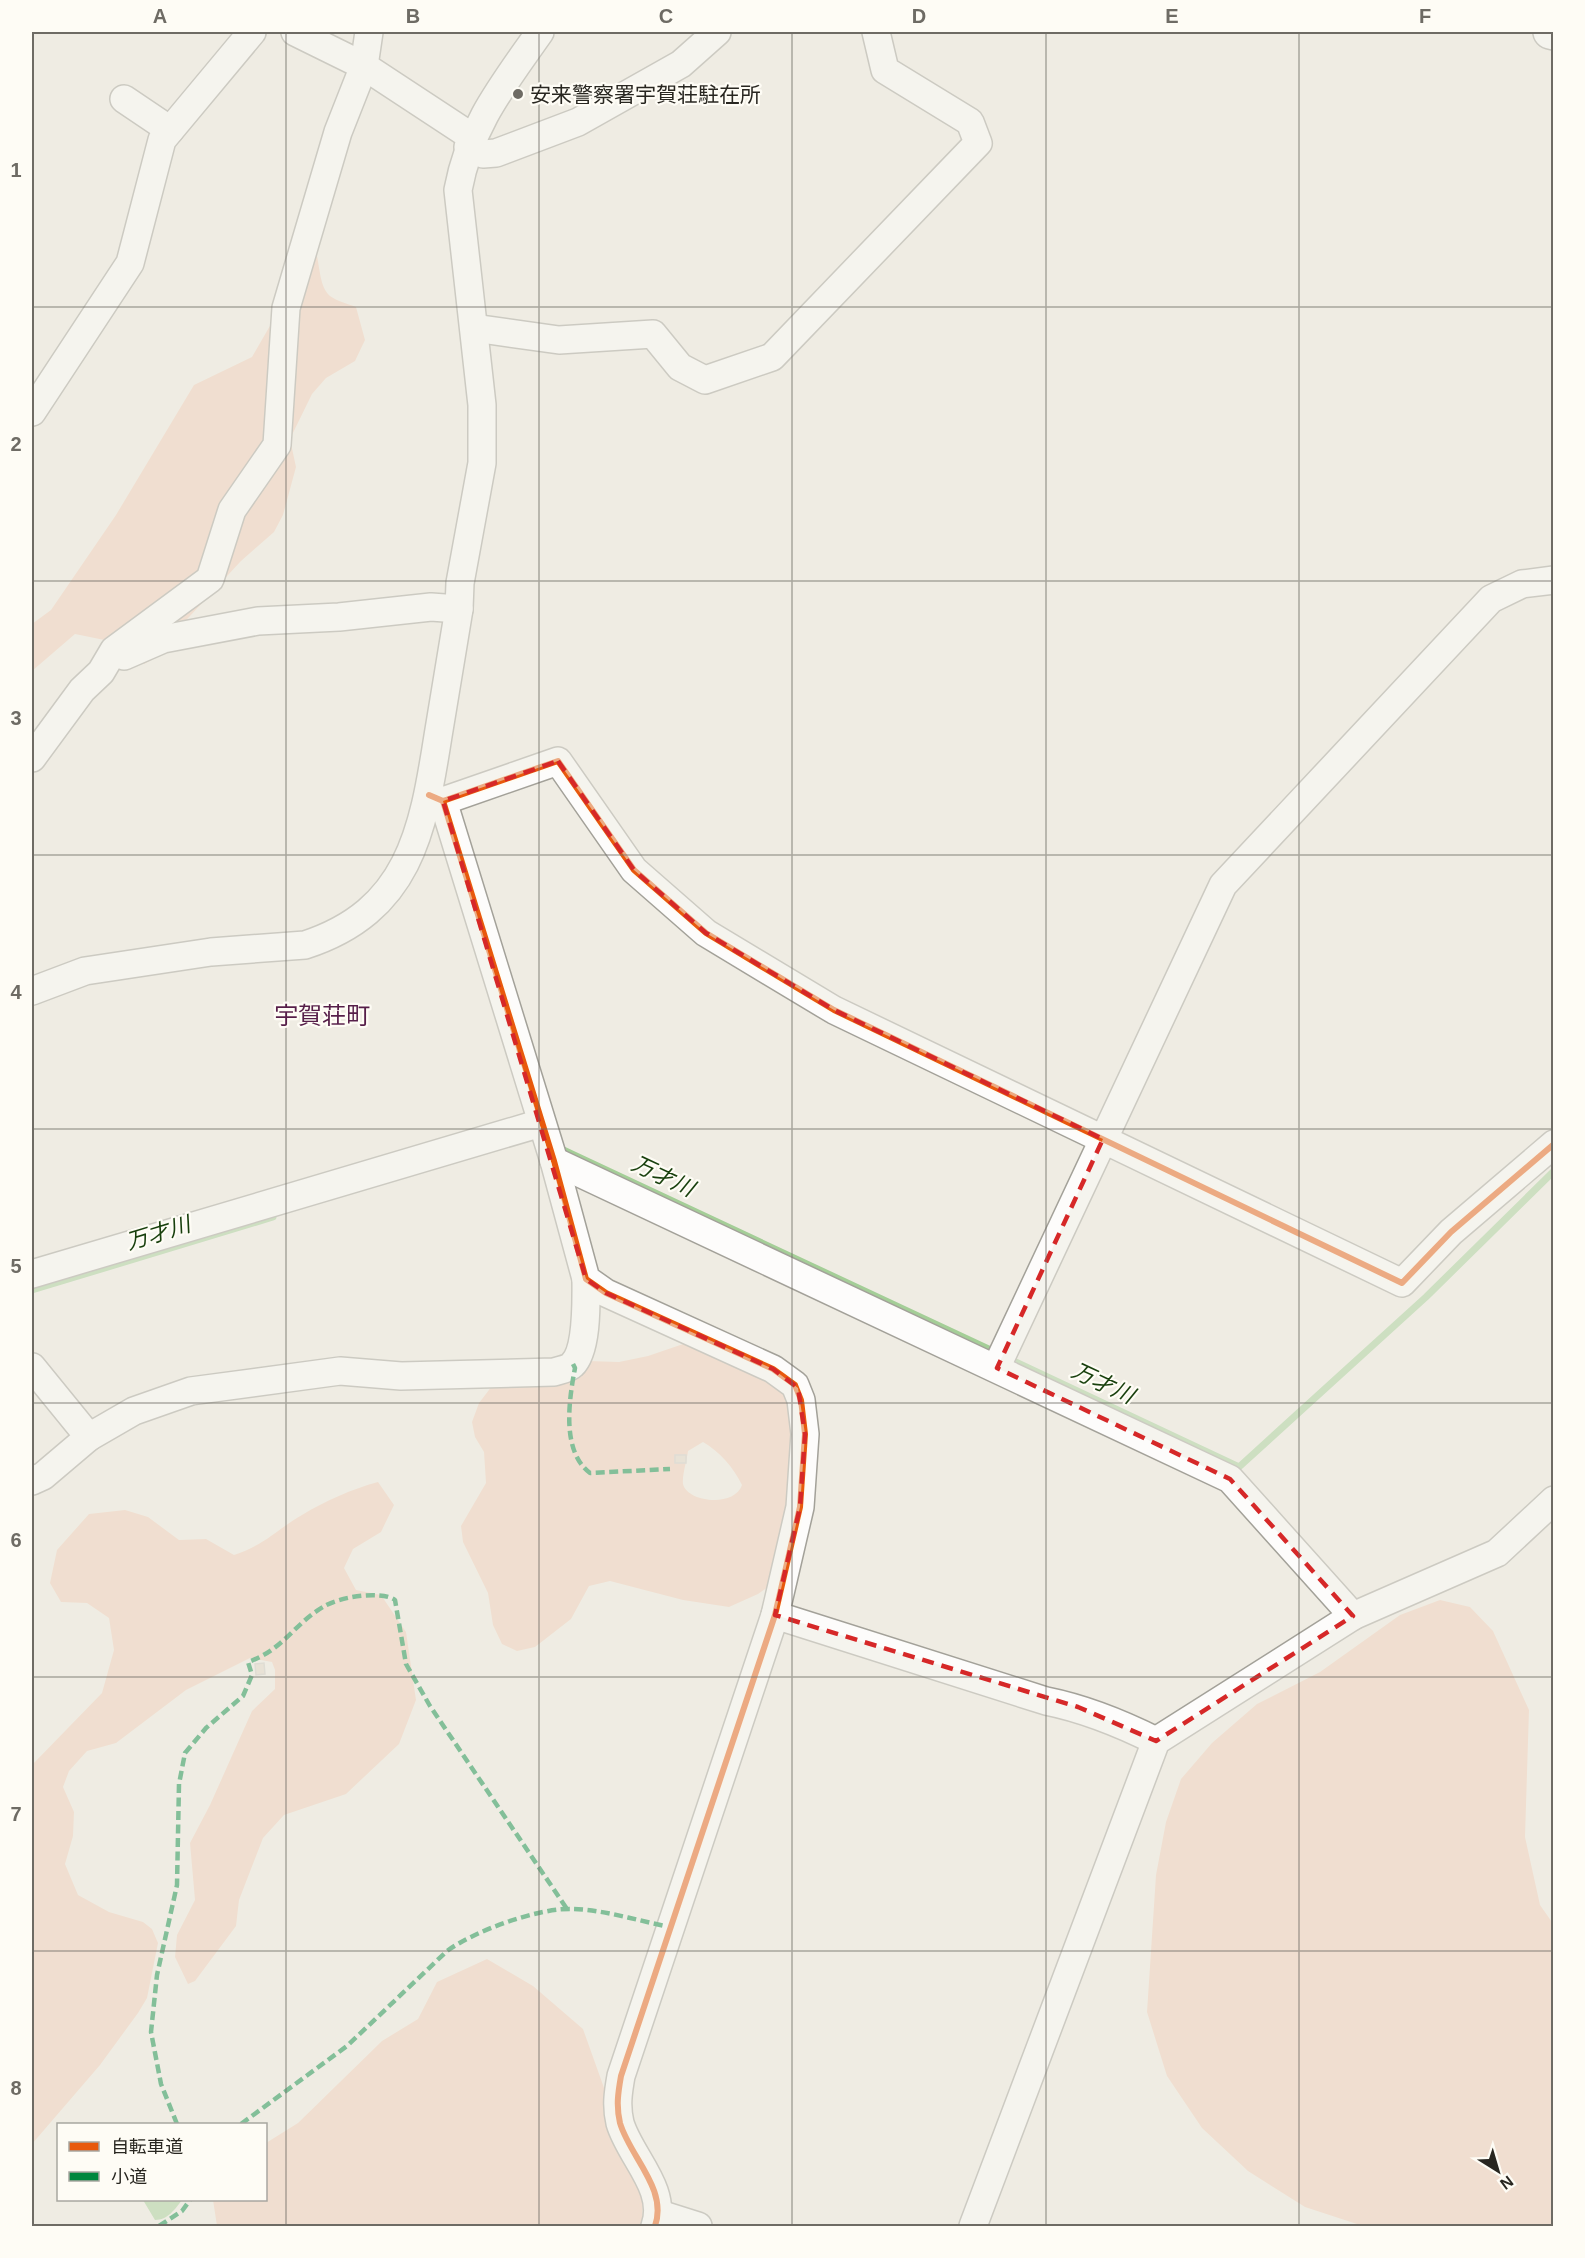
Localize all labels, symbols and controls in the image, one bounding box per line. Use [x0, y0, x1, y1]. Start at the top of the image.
text: A [153, 5, 167, 27]
text: B [406, 5, 420, 27]
text: C [659, 5, 673, 27]
text: D [912, 5, 926, 27]
text: E [1165, 5, 1179, 27]
text: F [1419, 5, 1431, 27]
place label: 安来警察署宇賀荘駐在所 [530, 83, 761, 106]
marker: 安来警察署宇賀荘駐在所 [511, 87, 525, 101]
text: 1 [10, 159, 22, 181]
text: 2 [10, 433, 22, 455]
text: 3 [10, 707, 22, 729]
text: 4 [10, 981, 22, 1003]
district label: 宇賀荘町 [274, 1002, 370, 1029]
water label: 万才川 [628, 1151, 700, 1202]
water label: 万才川 [123, 1211, 195, 1255]
text: 5 [10, 1255, 22, 1277]
water label: 万才川 [1068, 1358, 1140, 1409]
text: 6 [10, 1529, 22, 1551]
text: 7 [10, 1803, 22, 1825]
text: 8 [10, 2077, 22, 2099]
legend [57, 2123, 267, 2201]
text: 自転車道 [111, 2137, 183, 2157]
north arrow [1468, 2141, 1528, 2201]
text: 小道 [111, 2167, 147, 2187]
text: N [1497, 2172, 1516, 2193]

